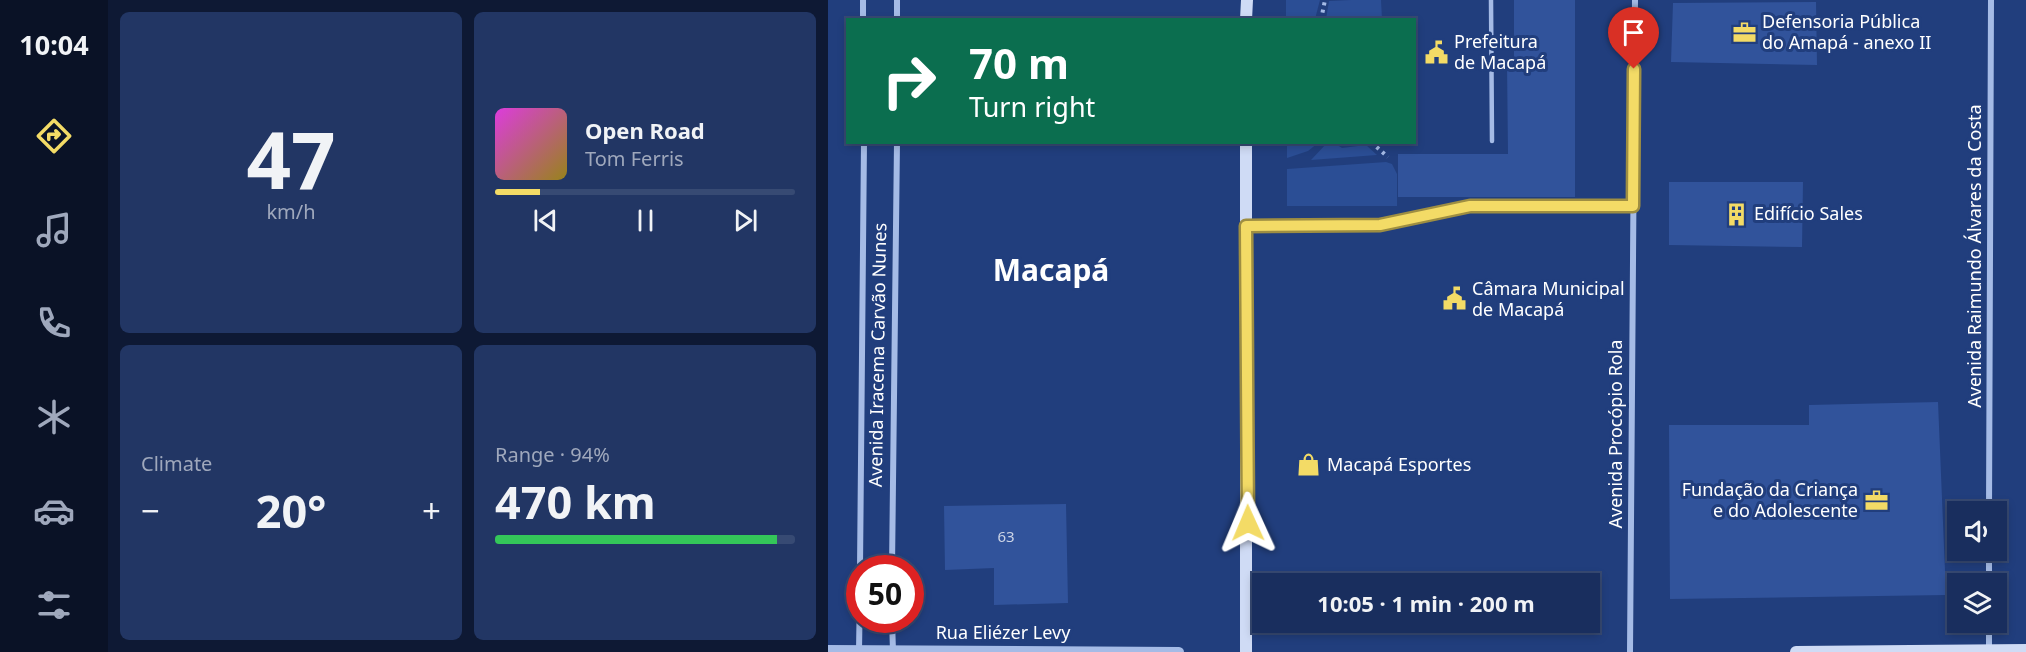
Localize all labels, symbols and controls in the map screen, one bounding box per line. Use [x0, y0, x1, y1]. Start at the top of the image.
pin [1608, 7, 1659, 69]
place label: Defensoria Pública do Amapá - anexo II [1762, 9, 1931, 54]
icon: arrive [1617, 16, 1650, 49]
office icon: Defensoria Pública do Amapá - anexo II [1731, 19, 1757, 45]
text: 10:04 [19, 26, 89, 63]
place label: Prefeitura de Macapá [1454, 29, 1546, 74]
text: 70 m [969, 34, 1069, 91]
public building icon: Prefeitura de Macapá [1423, 39, 1449, 65]
icon: right [870, 42, 948, 120]
text: Turn right [969, 88, 1095, 125]
street label: Avenida Raimundo Álvares da Costa [1962, 104, 1986, 408]
text: 47 [246, 106, 336, 212]
icon: directions [33, 115, 75, 157]
text: Open Road [585, 115, 705, 145]
text: Tom Ferris [585, 145, 684, 172]
text: km/h [266, 198, 316, 225]
building icon: Edifício Sales [1723, 201, 1749, 227]
place label: Edifício Sales [1754, 201, 1863, 225]
icon: previous [529, 204, 562, 237]
icon: pause [629, 204, 662, 237]
icon: next [729, 204, 762, 237]
icon: music [33, 209, 75, 251]
street label: Avenida Iracema Carvão Nunes [863, 223, 891, 487]
district label: Macapá [993, 249, 1109, 290]
place label: Câmara Municipal de Macapá [1472, 276, 1625, 321]
public building icon: Câmara Municipal de Macapá [1441, 286, 1467, 312]
icon: phone [33, 302, 75, 344]
street label: Avenida Procópio Rola [1603, 340, 1627, 528]
icon: climate [33, 396, 75, 438]
text: Range · 94% [495, 441, 610, 468]
text: Climate [141, 450, 212, 477]
shop icon: Macapá Esportes [1296, 452, 1322, 478]
place label: Macapá Esportes [1327, 452, 1471, 476]
text: 470 km [495, 471, 656, 532]
place label: Fundação da Criança e do Adolescente [1682, 477, 1858, 522]
text: 20° [256, 480, 326, 541]
office icon: Fundação da Criança e do Adolescente [1863, 487, 1889, 513]
text: − [141, 488, 160, 533]
text: + [422, 488, 441, 533]
icon: car [33, 490, 75, 532]
position arrow [1216, 491, 1280, 555]
map controls [1947, 501, 2007, 633]
button: sound [1947, 501, 2007, 561]
house number: 63 [997, 526, 1015, 546]
speed limit sign: 50 [846, 555, 924, 633]
button: layers [1947, 573, 2007, 633]
icon: filters [33, 584, 75, 626]
text: 10:05 · 1 min · 200 m [1317, 588, 1535, 618]
street label: Rua Eliézer Levy [936, 620, 1071, 644]

